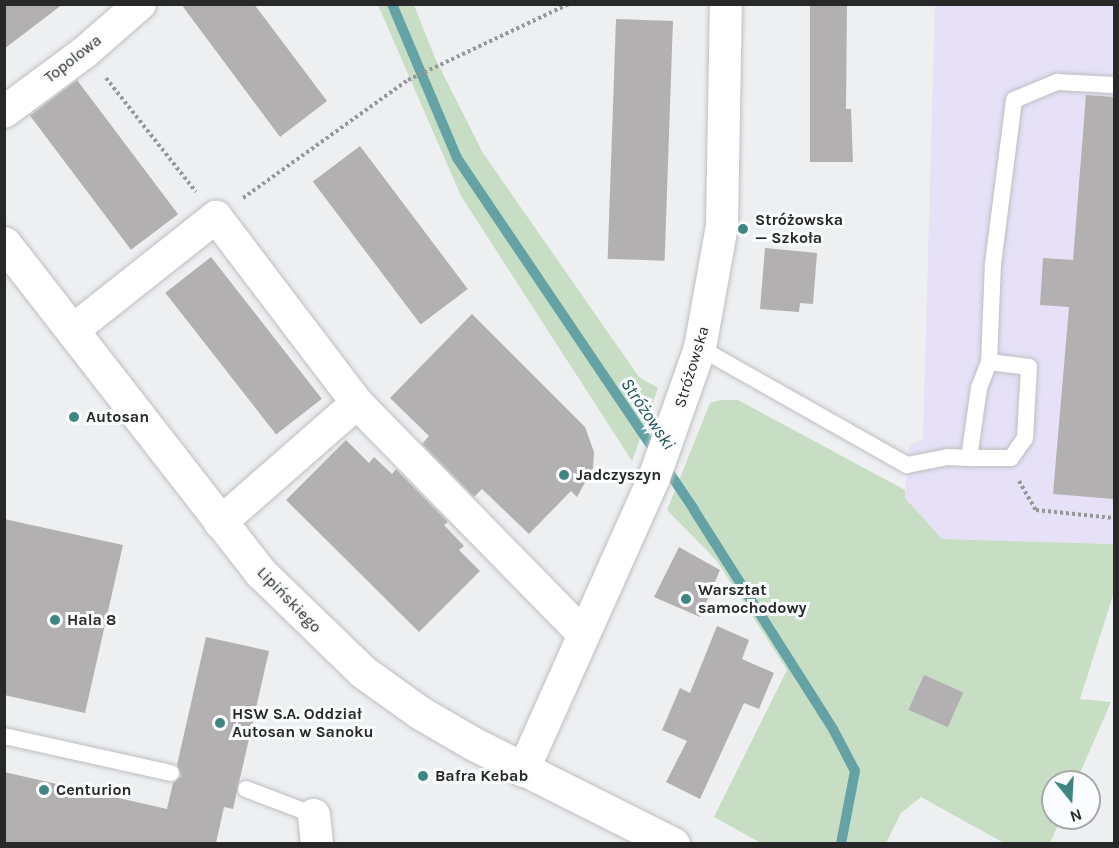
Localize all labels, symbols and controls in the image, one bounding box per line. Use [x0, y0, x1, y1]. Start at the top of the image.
street label: Topolowa [41, 31, 105, 87]
place label: Stróżowska — Szkoła [755, 210, 843, 248]
marker: Stróżowska — Szkoła [736, 222, 750, 236]
street label: Stróżowska [670, 324, 714, 410]
water label: Stróżowski [616, 374, 680, 454]
place label: Autosan [86, 407, 149, 427]
marker: Autosan [67, 410, 81, 424]
place label: Jadczyszyn [576, 465, 661, 485]
marker: Jadczyszyn [557, 468, 571, 482]
street label: Lipińskiego [253, 563, 325, 637]
place label: Warsztat samochodowy [698, 580, 807, 618]
marker: Warsztat samochodowy [679, 592, 693, 606]
place label: Hala 8 [67, 610, 116, 630]
marker: Hala 8 [48, 613, 62, 627]
place label: HSW S.A. Oddział Autosan w Sanoku [232, 704, 373, 742]
marker: HSW S.A. Oddział Autosan w Sanoku [213, 716, 227, 730]
place label: Bafra Kebab [435, 766, 528, 786]
marker: Bafra Kebab [416, 769, 430, 783]
north arrow [1041, 770, 1101, 830]
place label: Centurion [56, 780, 131, 800]
marker: Centurion [37, 783, 51, 797]
text: N [1068, 805, 1085, 826]

